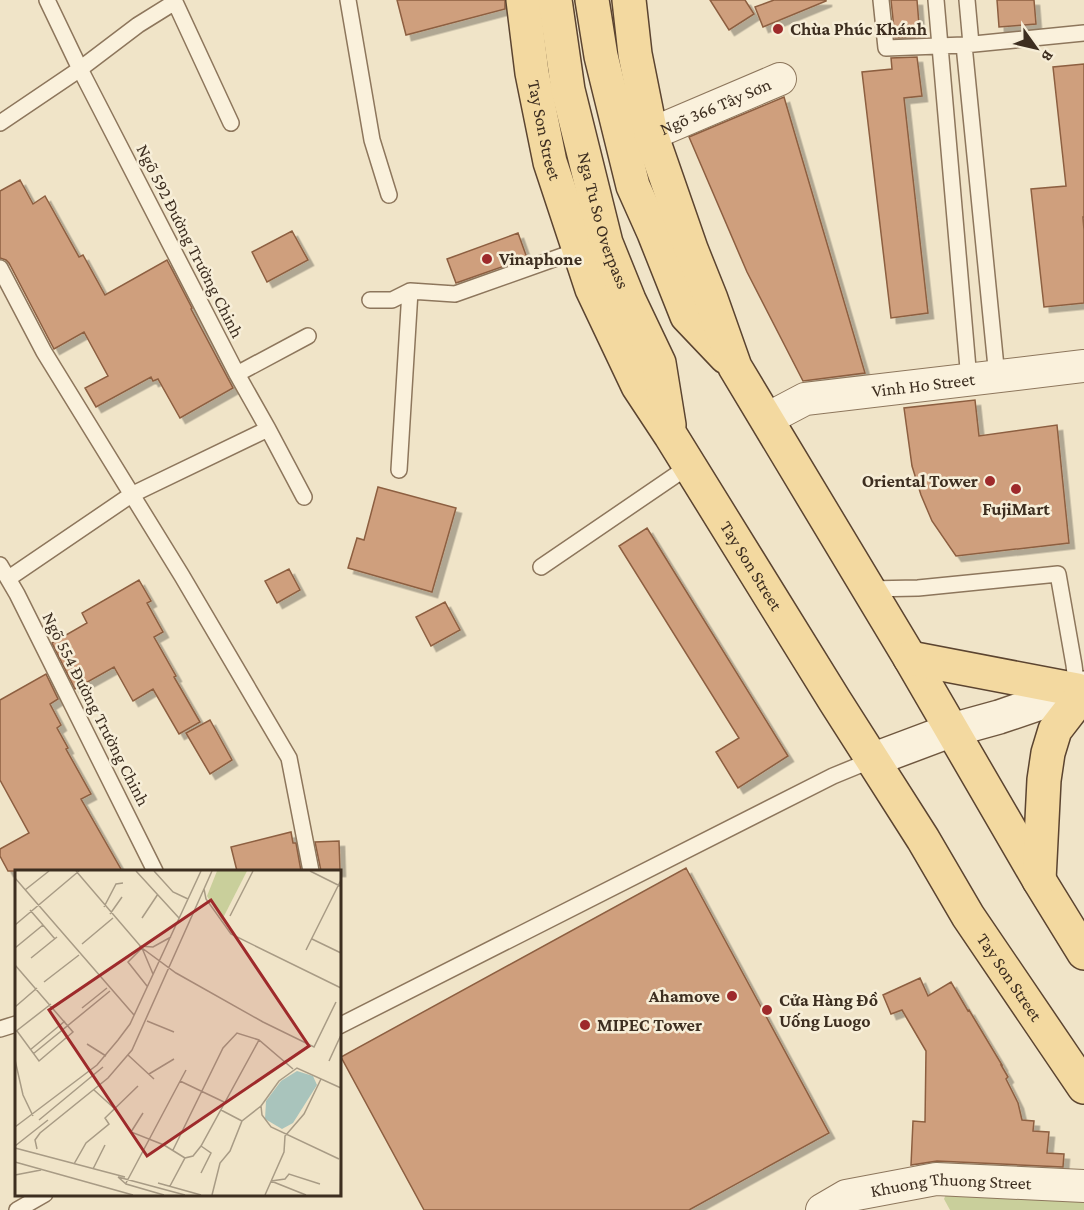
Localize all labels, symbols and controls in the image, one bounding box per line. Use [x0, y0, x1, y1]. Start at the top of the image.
north arrow [1006, 18, 1066, 78]
place label: Chùa Phúc Khánh [790, 19, 928, 39]
marker: Chùa Phúc Khánh [771, 22, 785, 36]
text: B [1038, 47, 1058, 65]
street label: Ngõ 366 Tây Sơn [657, 74, 774, 139]
street label: Tay Son Street [524, 78, 566, 184]
street label: Ngõ 592 Đường Trường Chinh [132, 141, 248, 341]
street label: Nga Tu So Overpass [574, 150, 633, 292]
place label: Vinaphone [498, 249, 582, 269]
marker: Vinaphone [480, 252, 494, 266]
street label: Vinh Ho Street [871, 369, 977, 401]
place label: Oriental Tower [862, 471, 978, 491]
marker: Oriental Tower [983, 474, 997, 488]
marker: FujiMart [1009, 482, 1023, 496]
place label: FujiMart [982, 499, 1050, 520]
street label: Tay Son Street [716, 517, 787, 615]
street label: Ngõ 554 Đường Trường Chinh [38, 609, 154, 810]
inset map [15, 870, 340, 1195]
street label: Tay Son Street [973, 930, 1047, 1026]
place label: Ahamove [648, 986, 720, 1006]
marker: Ahamove [725, 989, 739, 1003]
place label: Cửa Hàng Đồ Uống Luogo [779, 990, 878, 1031]
marker: Cửa Hàng Đồ Uống Luogo [760, 1003, 774, 1017]
place label: MIPEC Tower [597, 1015, 702, 1035]
marker: MIPEC Tower [578, 1018, 592, 1032]
street label: Khuong Thuong Street [869, 1168, 1033, 1201]

